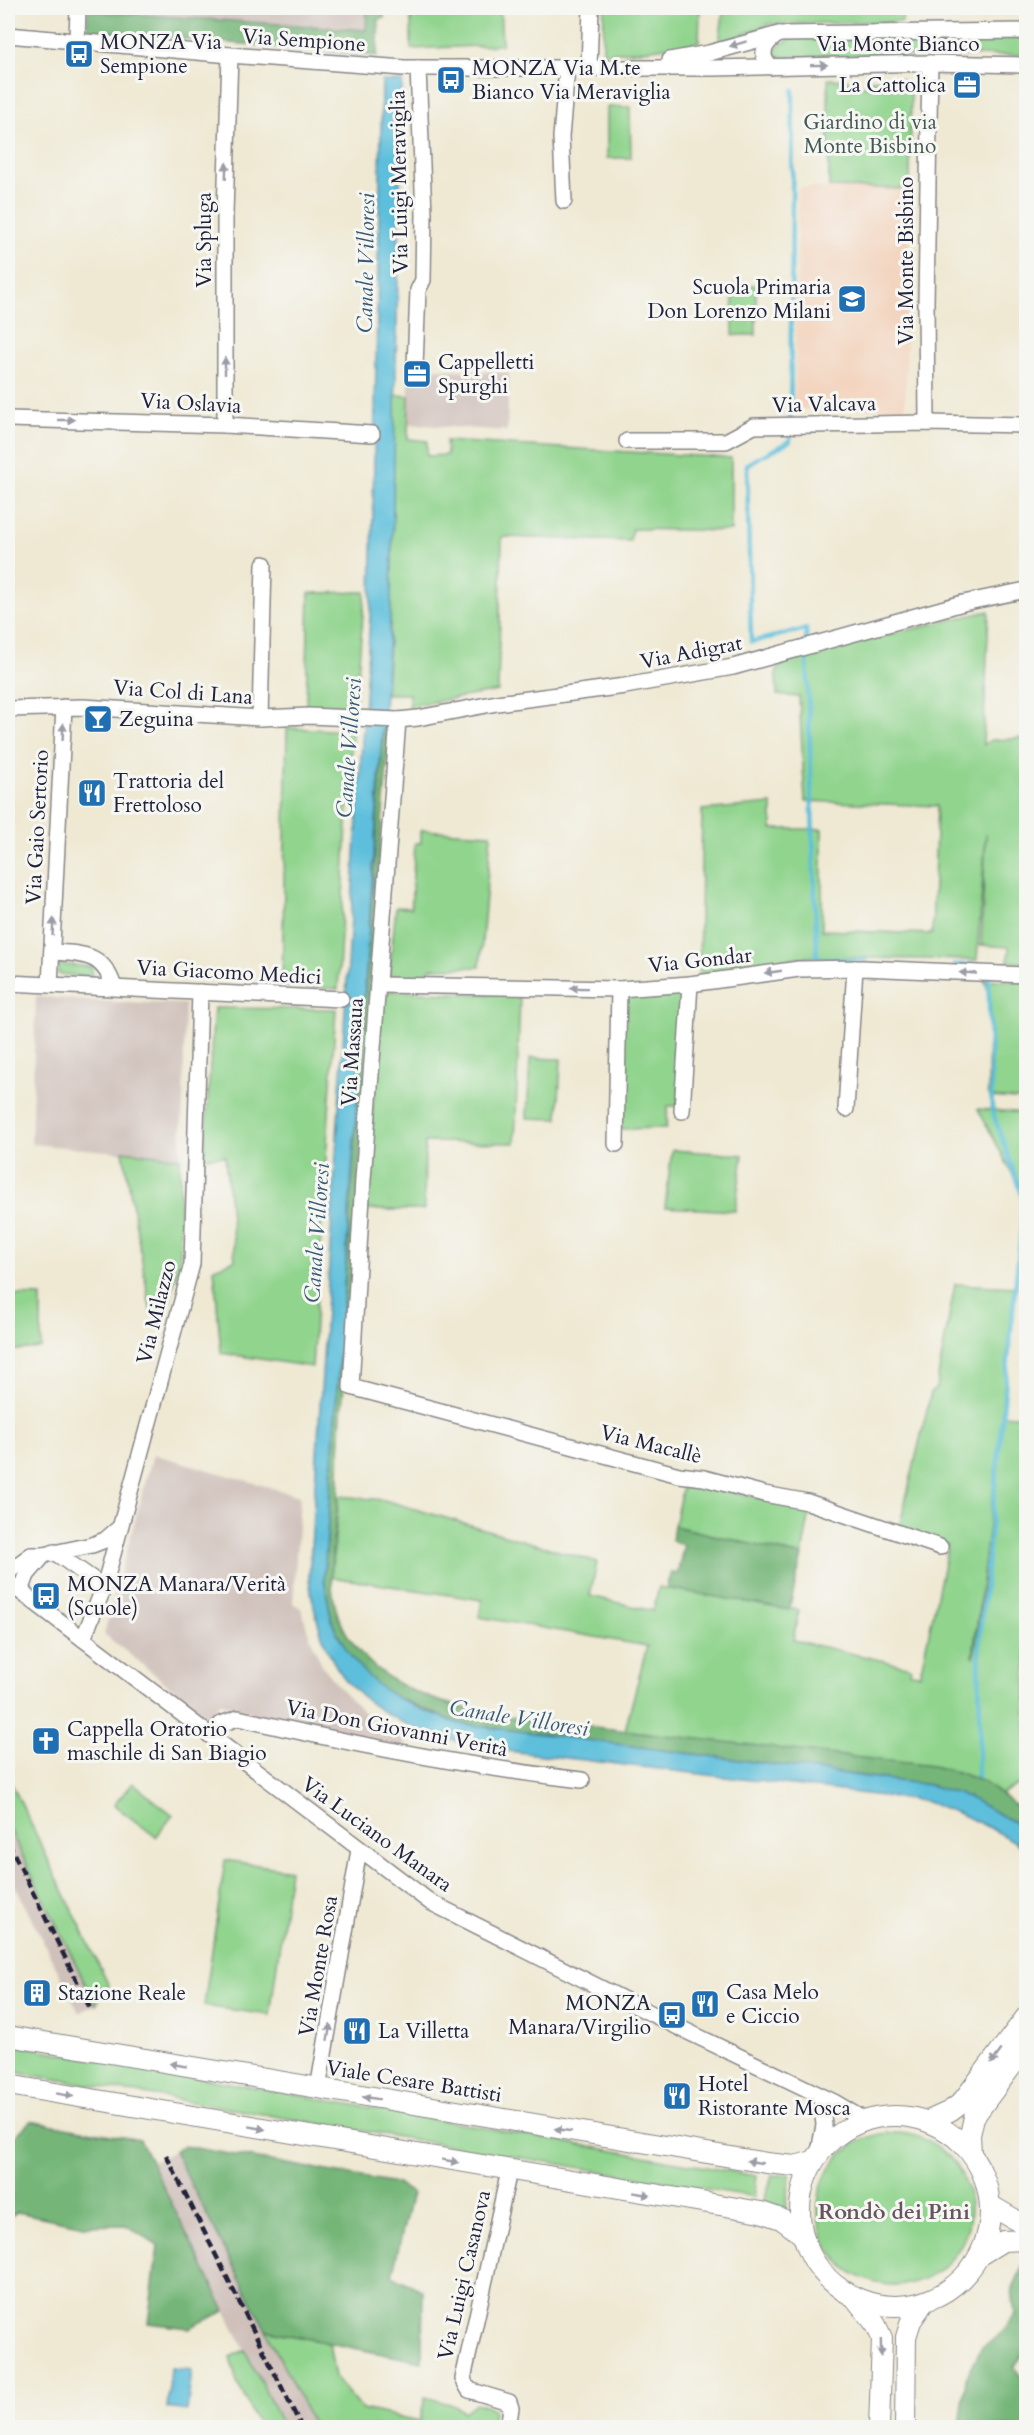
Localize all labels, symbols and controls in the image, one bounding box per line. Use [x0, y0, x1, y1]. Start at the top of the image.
street label: Via Sempione [241, 22, 367, 59]
place label: MONZA Via Sempione [100, 28, 222, 81]
street label: Via Monte Bianco [816, 30, 980, 59]
bus stop icon: MONZA Via Sempione [63, 38, 95, 70]
one-way arrow [729, 40, 747, 49]
place label: MONZA Via M.te Bianco Via Meraviglia [472, 54, 671, 107]
one-way arrow [810, 60, 829, 70]
bus stop icon: MONZA Via M.te Bianco Via Meraviglia [435, 64, 467, 96]
office icon: La Cattolica [951, 69, 983, 101]
place label: La Cattolica [839, 71, 946, 100]
street label: Via Luigi Meraviglia [383, 90, 416, 274]
park label: Giardino di via Monte Bisbino [803, 108, 937, 161]
one-way arrow [221, 162, 231, 181]
street label: Via Monte Bisbino [892, 177, 921, 345]
street label: Via Spluga [190, 192, 219, 288]
water label: Canale Villoresi [350, 192, 382, 333]
place label: Scuola Primaria Don Lorenzo Milani [648, 273, 831, 326]
school or university icon: Scuola Primaria Don Lorenzo Milani [836, 283, 868, 315]
place label: Cappelletti Spurghi [438, 348, 535, 401]
one-way arrow [220, 357, 230, 376]
office icon: Cappelletti Spurghi [401, 358, 433, 390]
street label: Via Oslavia [140, 386, 242, 421]
street label: Via Valcava [772, 389, 876, 420]
one-way arrow [56, 415, 75, 425]
street label: Via Adigrat [638, 628, 745, 677]
street label: Via Col di Lana [112, 673, 254, 712]
water label: Canale Villoresi [329, 676, 369, 819]
bar icon: Zeguina [82, 703, 114, 735]
place label: Zeguina [119, 705, 194, 734]
one-way arrow [58, 723, 67, 742]
street label: Via Gaio Sertorio [19, 749, 56, 905]
place label: Trattoria del Frettoloso [113, 767, 224, 820]
restaurant icon: Trattoria del Frettoloso [76, 777, 108, 809]
one-way arrow [49, 917, 58, 936]
street label: Via Gondar [647, 941, 754, 980]
street label: Via Giacomo Medici [136, 953, 322, 992]
one-way arrow [764, 968, 783, 977]
one-way arrow [959, 969, 978, 978]
one-way arrow [570, 983, 589, 993]
street label: Via Massaua [334, 997, 371, 1107]
water label: Canale Villoresi [297, 1161, 337, 1304]
street label: Via Milazzo [130, 1257, 183, 1367]
street label: Via Macallè [597, 1418, 705, 1471]
place label: MONZA Manara/Verità (Scuole) [67, 1570, 286, 1623]
bus stop icon: MONZA Manara/Verità (Scuole) [30, 1580, 62, 1612]
water label: Canale Villoresi [447, 1692, 592, 1744]
street label: Via Don Giovanni Verità [284, 1693, 510, 1764]
place label: Cappella Oratorio maschile di San Biagio [67, 1715, 267, 1768]
church icon: Cappella Oratorio maschile di San Biagio [30, 1725, 62, 1757]
street label: Via Luciano Manara [295, 1770, 458, 1899]
street label: Via Monte Rosa [292, 1893, 345, 2039]
building icon: Stazione Reale [21, 1977, 53, 2009]
place label: Casa Melo e Ciccio [726, 1978, 819, 2031]
place label: Stazione Reale [58, 1979, 186, 2008]
restaurant icon: Casa Melo e Ciccio [689, 1988, 721, 2020]
place label: MONZA Manara/Virgilio [508, 1989, 651, 2042]
bus stop icon: MONZA Manara/Virgilio [656, 1999, 688, 2031]
restaurant icon: La Villetta [341, 2015, 373, 2047]
place label: La Villetta [378, 2017, 469, 2046]
one-way arrow [324, 2022, 333, 2041]
one-way arrow [990, 2048, 1002, 2064]
street label: Viale Cesare Battisti [324, 2053, 504, 2110]
one-way arrow [169, 2060, 188, 2069]
place label: Hotel Ristorante Mosca [698, 2070, 851, 2123]
restaurant icon: Hotel Ristorante Mosca [661, 2080, 693, 2112]
one-way arrow [56, 2091, 75, 2100]
one-way arrow [361, 2093, 380, 2102]
one-way arrow [248, 2124, 267, 2133]
one-way arrow [553, 2125, 572, 2134]
one-way arrow [440, 2157, 459, 2166]
one-way arrow [746, 2157, 765, 2166]
street label: Via Luigi Casanova [431, 2187, 498, 2363]
one-way arrow [632, 2189, 651, 2198]
district label: Rondò dei Pini [818, 2197, 970, 2227]
one-way arrow [877, 2338, 886, 2357]

